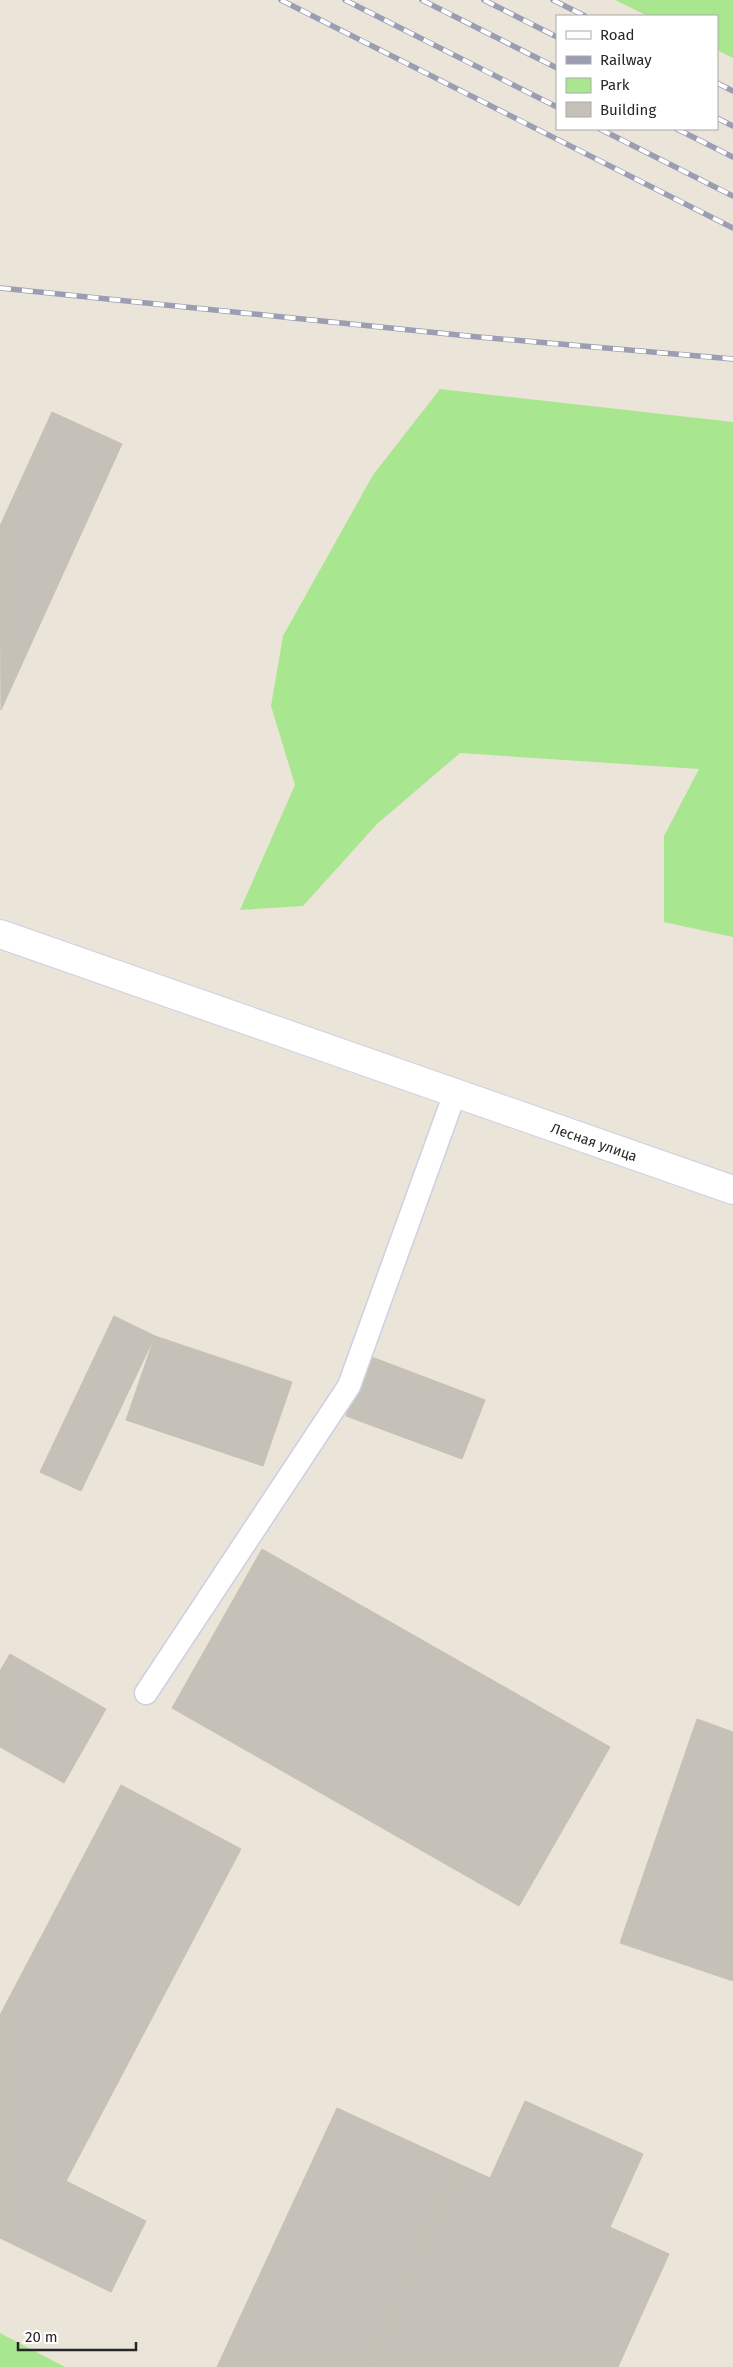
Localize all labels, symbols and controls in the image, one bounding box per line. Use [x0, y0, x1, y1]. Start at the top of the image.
legend [556, 15, 718, 130]
text: Road [600, 26, 635, 44]
text: Railway [600, 51, 652, 69]
text: Park [600, 76, 630, 94]
text: Building [600, 101, 656, 119]
street label: Лесная улица [549, 1120, 639, 1165]
scale bar [18, 2320, 135, 2352]
text: 20 m [25, 2328, 58, 2346]

